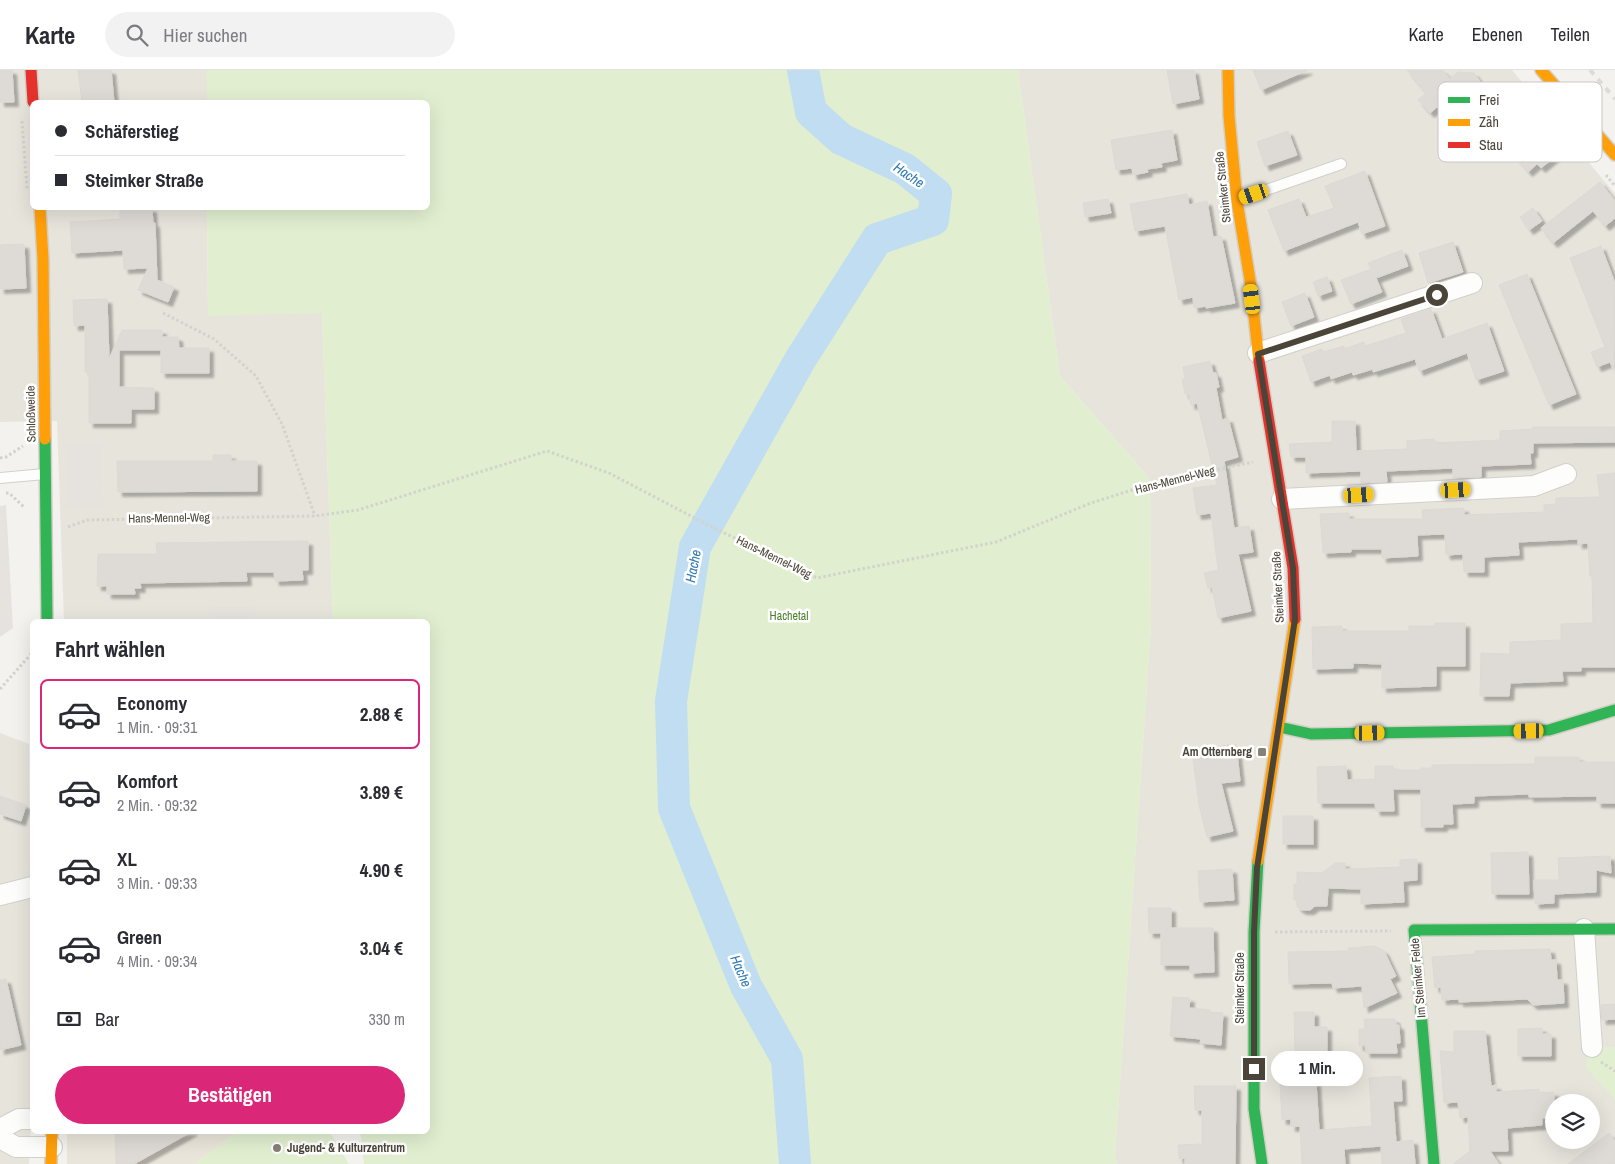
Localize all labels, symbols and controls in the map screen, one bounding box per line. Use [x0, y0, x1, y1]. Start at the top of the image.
search box [105, 12, 455, 57]
text: Karte [25, 19, 75, 51]
icon: search [123, 21, 151, 49]
text: Hier suchen [163, 22, 247, 48]
text: Karte [1408, 22, 1444, 47]
text: Ebenen [1472, 22, 1523, 47]
text: Teilen [1551, 22, 1590, 47]
legend [1438, 82, 1602, 162]
text: Frei [1479, 91, 1499, 109]
text: Zäh [1479, 113, 1499, 131]
text: Schäferstieg [85, 118, 179, 144]
text: Stau [1479, 136, 1503, 154]
street label: Steimker Straße [1211, 151, 1235, 223]
water label: Hache [890, 158, 928, 192]
text: Steimker Straße [85, 167, 204, 193]
car [1237, 182, 1270, 206]
car [1242, 283, 1261, 315]
route start [1426, 284, 1448, 306]
street label: Schloßweide [23, 385, 39, 443]
street label: Hans-Mennel-Weg [1133, 462, 1217, 498]
car [1440, 482, 1471, 498]
car [1343, 487, 1374, 503]
street label: Hans-Mennel-Weg [128, 509, 211, 527]
street label: Hans-Mennel-Weg [734, 532, 815, 582]
water label: Hache [681, 548, 705, 584]
street label: Steimker Straße [1268, 551, 1288, 623]
park label: Hachetal [770, 608, 808, 624]
text: Fahrt wählen [55, 634, 165, 664]
text: Economy [117, 690, 187, 716]
icon: car [57, 692, 102, 737]
text: 2.88 € [360, 701, 403, 727]
text: 1 Min. · 09:31 [117, 716, 197, 738]
car [1513, 723, 1544, 739]
car [1354, 725, 1385, 741]
place label: Am Otternberg [1183, 744, 1252, 760]
marker: Am Otternberg [1256, 746, 1268, 758]
text: Komfort [117, 768, 178, 794]
icon: car [57, 770, 102, 815]
text: 3.89 € [360, 779, 403, 805]
text: 2 Min. · 09:32 [117, 794, 197, 816]
text: XL [117, 846, 137, 872]
icon: car [57, 848, 102, 893]
text: 4.90 € [360, 857, 403, 883]
text: 3 Min. · 09:33 [117, 872, 197, 894]
text: Green [117, 924, 162, 950]
icon: car [57, 926, 102, 971]
text: 3.04 € [360, 935, 403, 961]
street label: Im Steimker Felde [1407, 937, 1429, 1019]
text: 4 Min. · 09:34 [117, 950, 197, 972]
water label: Hache [726, 952, 756, 990]
street label: Steimker Straße [1232, 952, 1248, 1024]
icon: cash [55, 1005, 83, 1033]
text: Bar [95, 1006, 119, 1032]
text: 330 m [369, 1008, 405, 1030]
callout: 1 Min. [1272, 1052, 1364, 1086]
text: 1 Min. [1298, 1057, 1336, 1079]
route end [1243, 1058, 1265, 1080]
button: Bestätigen [55, 1066, 405, 1124]
map controls [1545, 1094, 1600, 1149]
button: layers [1545, 1094, 1600, 1149]
place label: Jugend- & Kulturzentrum [287, 1140, 405, 1156]
marker: Jugend- & Kulturzentrum [271, 1142, 283, 1154]

